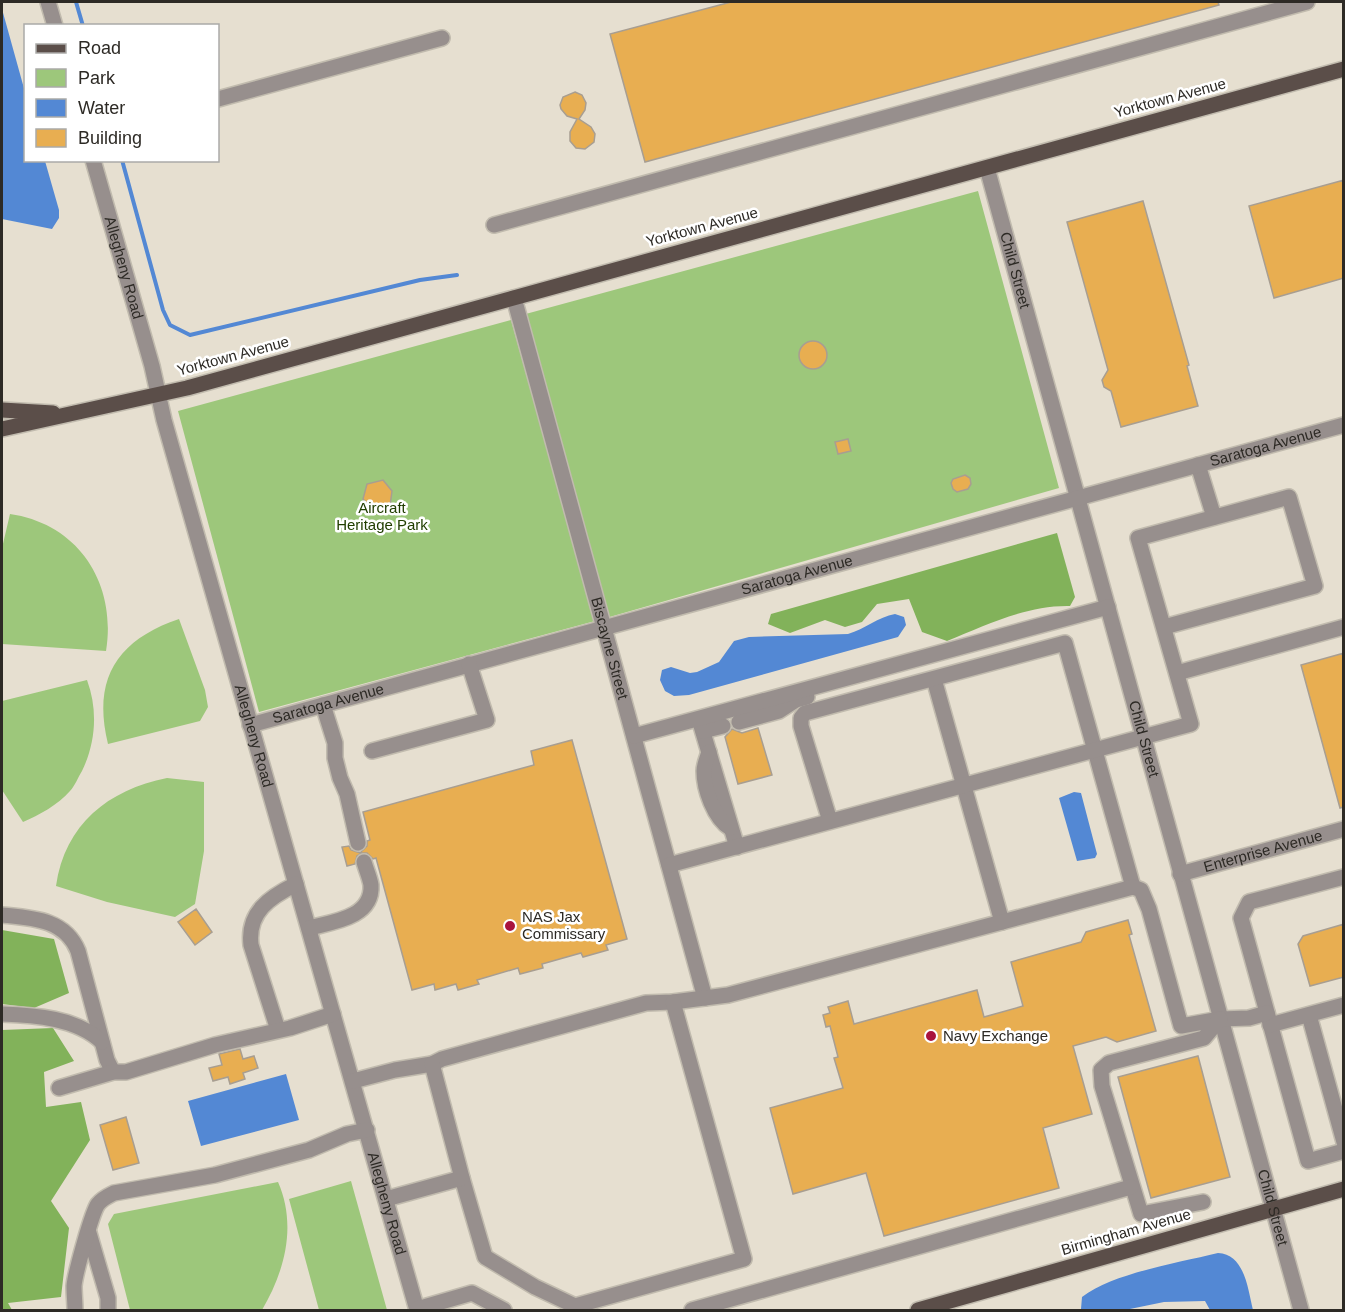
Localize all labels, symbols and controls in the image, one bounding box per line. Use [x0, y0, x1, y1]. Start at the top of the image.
legend [24, 24, 219, 162]
text: Road [78, 38, 121, 58]
text: Park [78, 68, 116, 88]
street label: Yorktown Avenue [1112, 74, 1228, 121]
text: Water [78, 98, 125, 118]
text: Building [78, 128, 142, 148]
street label: Yorktown Avenue [644, 203, 760, 250]
street label: Allegheny Road [102, 214, 147, 321]
street label: Child Street [997, 230, 1034, 311]
street label: Yorktown Avenue [175, 332, 291, 379]
street label: Saratoga Avenue [1208, 423, 1323, 469]
park label: Aircraft Heritage Park [336, 499, 428, 533]
street label: Saratoga Avenue [739, 551, 854, 598]
street label: Biscayne Street [588, 595, 632, 702]
street label: Saratoga Avenue [270, 680, 386, 726]
street label: Allegheny Road [232, 682, 277, 789]
street label: Child Street [1126, 699, 1163, 780]
street label: Enterprise Avenue [1202, 826, 1324, 875]
place label: NAS Jax Commissary [522, 908, 606, 942]
marker: NAS Jax Commissary [503, 919, 517, 933]
place label: Navy Exchange [943, 1027, 1048, 1044]
marker: Navy Exchange [924, 1029, 938, 1043]
street label: Allegheny Road [365, 1150, 410, 1257]
street label: Child Street [1255, 1167, 1292, 1248]
street label: Birmingham Avenue [1059, 1205, 1193, 1258]

